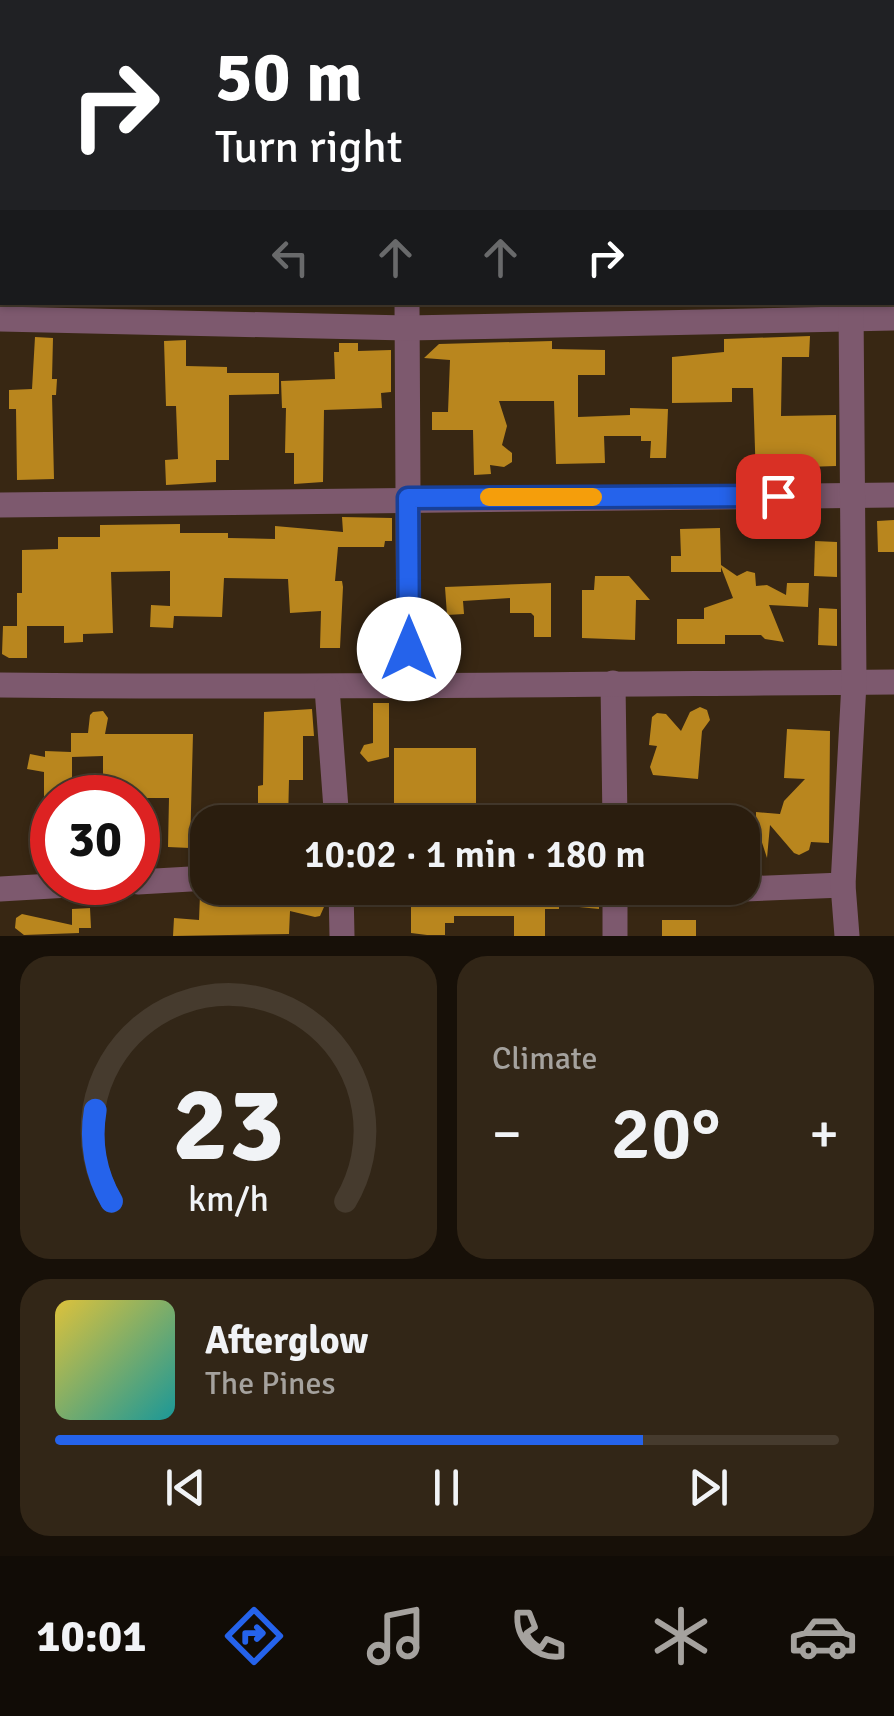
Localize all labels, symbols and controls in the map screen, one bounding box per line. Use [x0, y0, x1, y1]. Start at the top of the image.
text: 50 m [215, 34, 363, 120]
icon: right [50, 40, 180, 170]
text: Turn right [215, 120, 403, 175]
icon: left [263, 230, 318, 285]
icon: ahead [368, 230, 423, 285]
icon: ahead [473, 230, 528, 285]
icon: right [578, 230, 633, 285]
pin [736, 454, 821, 539]
icon: arrive [751, 469, 806, 524]
position arrow [357, 597, 461, 701]
speed limit sign: 30 [30, 775, 160, 905]
text: 10:02 · 1 min · 180 m [304, 831, 646, 878]
text: Climate [492, 1039, 598, 1078]
text: 23 [172, 1061, 285, 1189]
text: 20° [611, 1087, 720, 1180]
text: − [492, 1100, 522, 1168]
text: + [809, 1100, 839, 1168]
text: km/h [188, 1177, 269, 1221]
text: Afterglow [205, 1317, 368, 1364]
text: The Pines [205, 1364, 336, 1403]
icon: previous [158, 1460, 213, 1515]
icon: pause [419, 1460, 474, 1515]
icon: next [681, 1460, 736, 1515]
icon: directions [219, 1601, 289, 1671]
icon: music [361, 1601, 431, 1671]
icon: phone [503, 1601, 573, 1671]
icon: climate [646, 1601, 716, 1671]
icon: car [788, 1601, 858, 1671]
text: 10:01 [36, 1609, 147, 1664]

